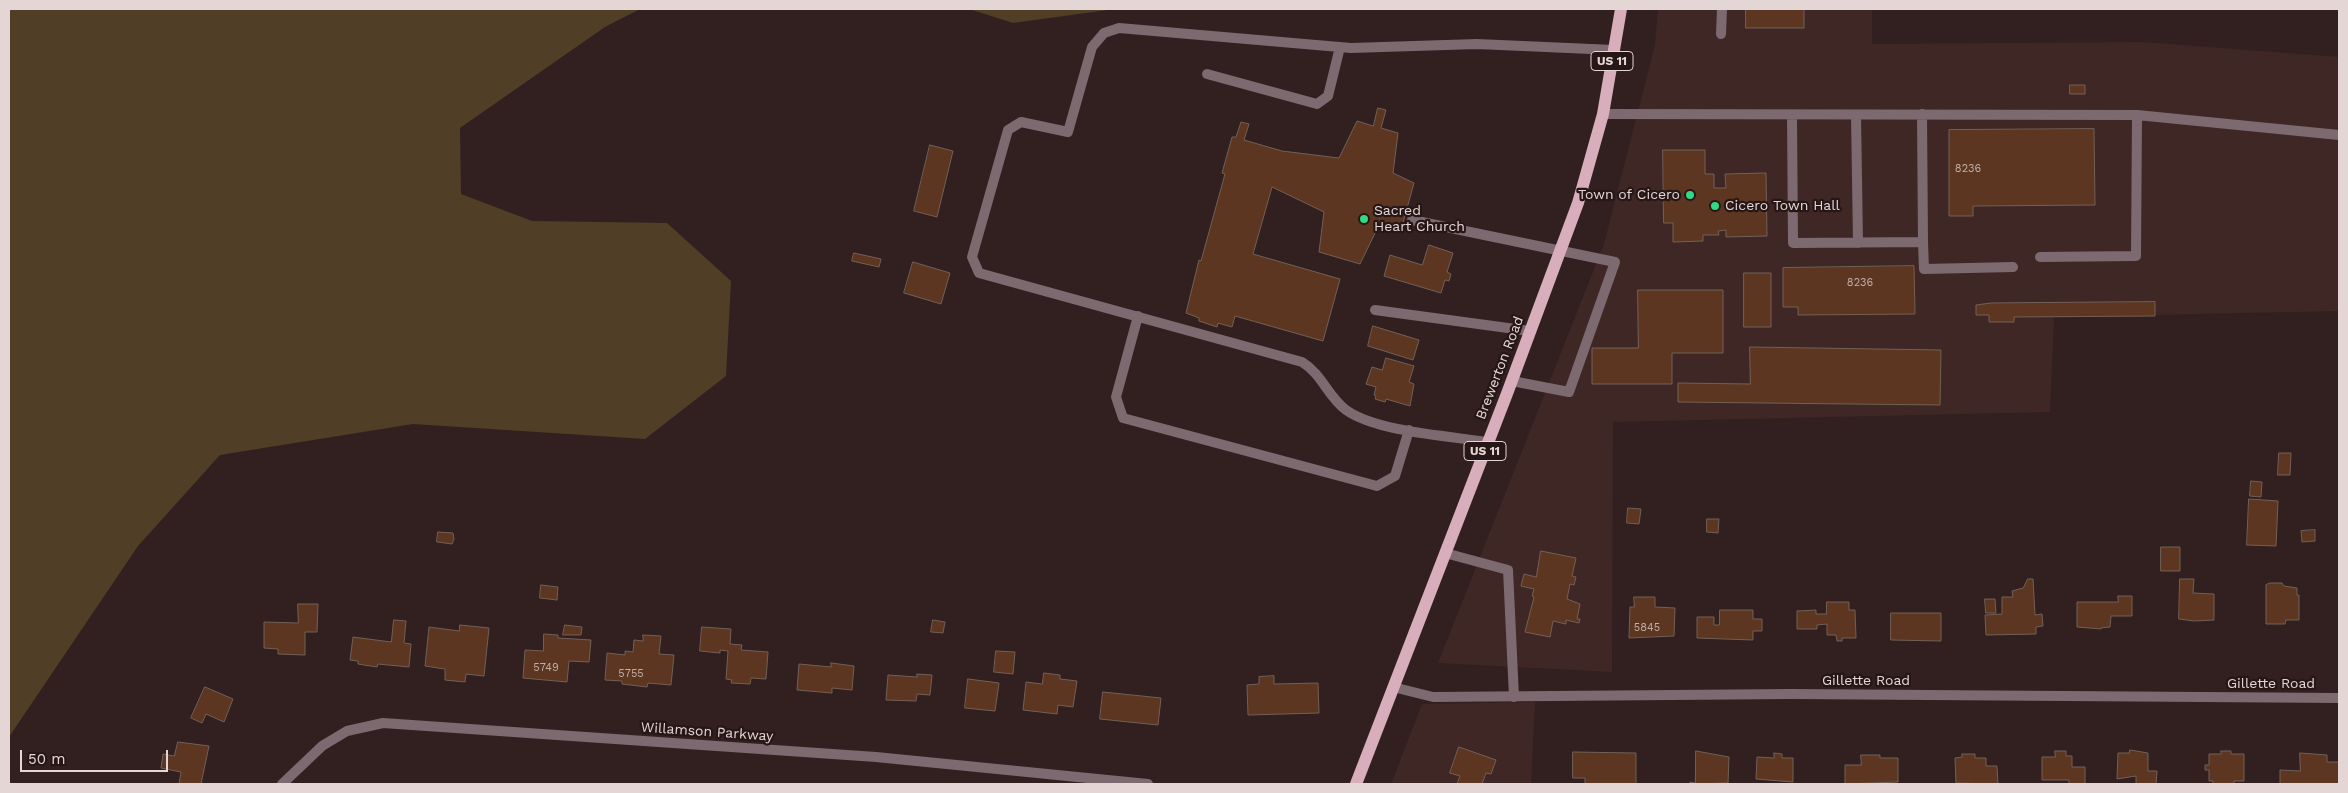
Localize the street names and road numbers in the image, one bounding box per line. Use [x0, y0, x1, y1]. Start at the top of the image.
road number: US 11 [1591, 51, 1633, 70]
street label: Brewerton Road [1473, 314, 1527, 422]
road number: US 11 [1464, 442, 1506, 461]
street label: Gillette Road [1822, 673, 1910, 689]
street label: Gillette Road [2227, 676, 2315, 692]
street label: Willamson Parkway [640, 719, 774, 745]

